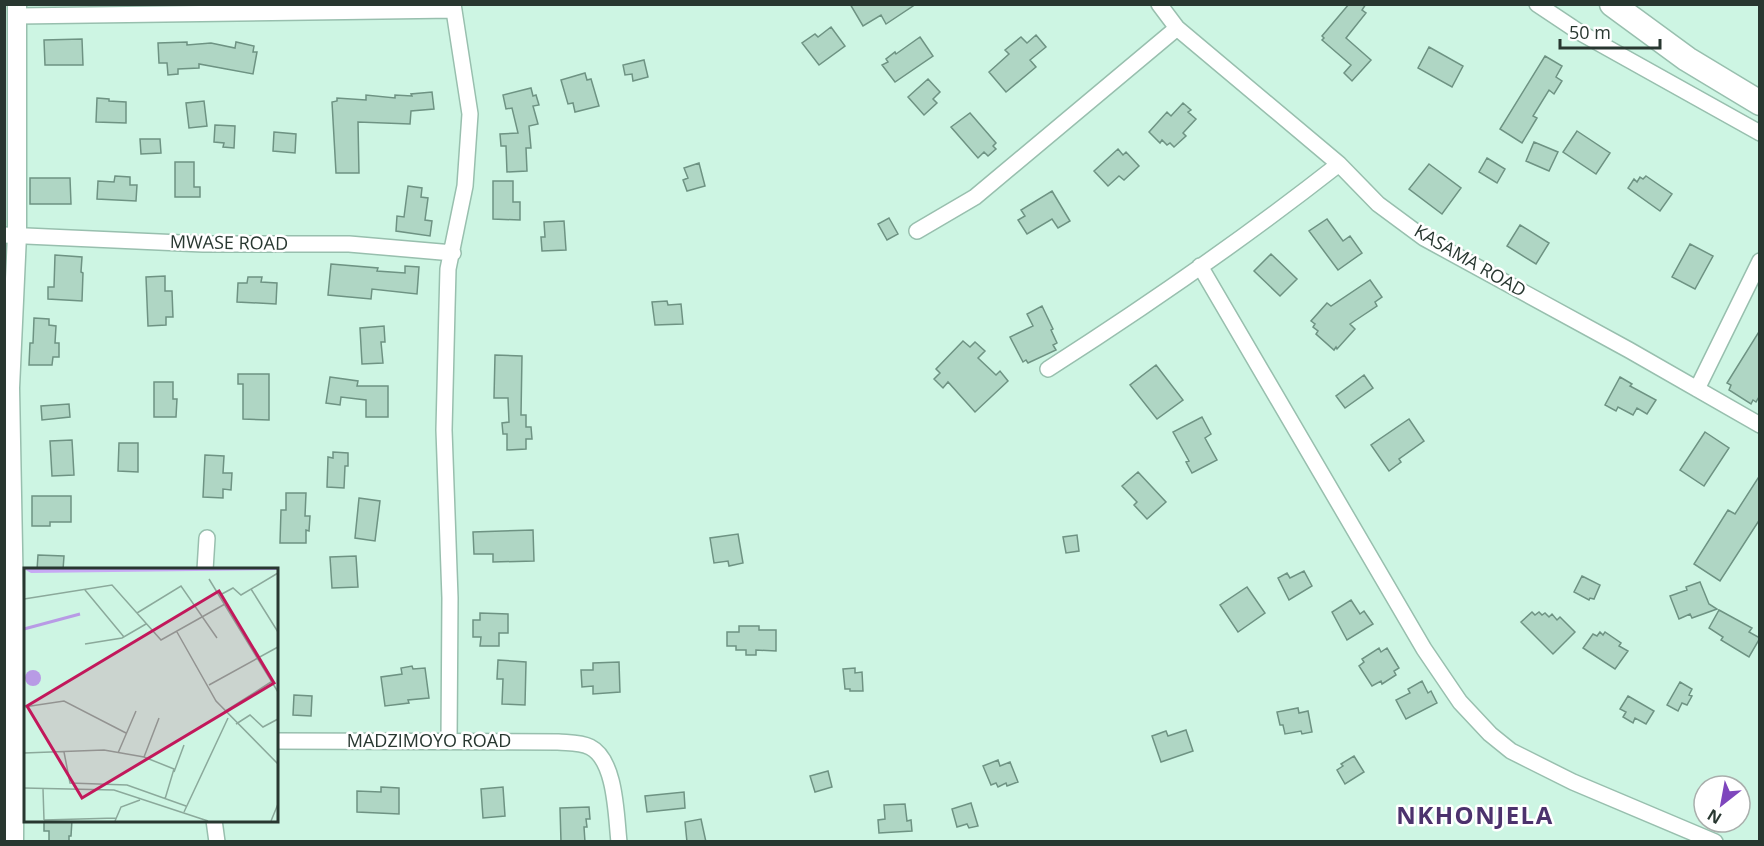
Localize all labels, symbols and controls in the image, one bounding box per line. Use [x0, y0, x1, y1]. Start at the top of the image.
scale bar [1560, 12, 1660, 50]
text: 50 m [1569, 20, 1611, 44]
street label: KASAMA ROAD [1410, 218, 1531, 302]
street label: MWASE ROAD [170, 229, 288, 255]
inset map [24, 568, 278, 822]
street label: MADZIMOYO ROAD [347, 728, 511, 752]
north arrow [1692, 774, 1752, 834]
district label: NKHONJELA [1396, 798, 1554, 831]
text: N [1703, 804, 1726, 830]

